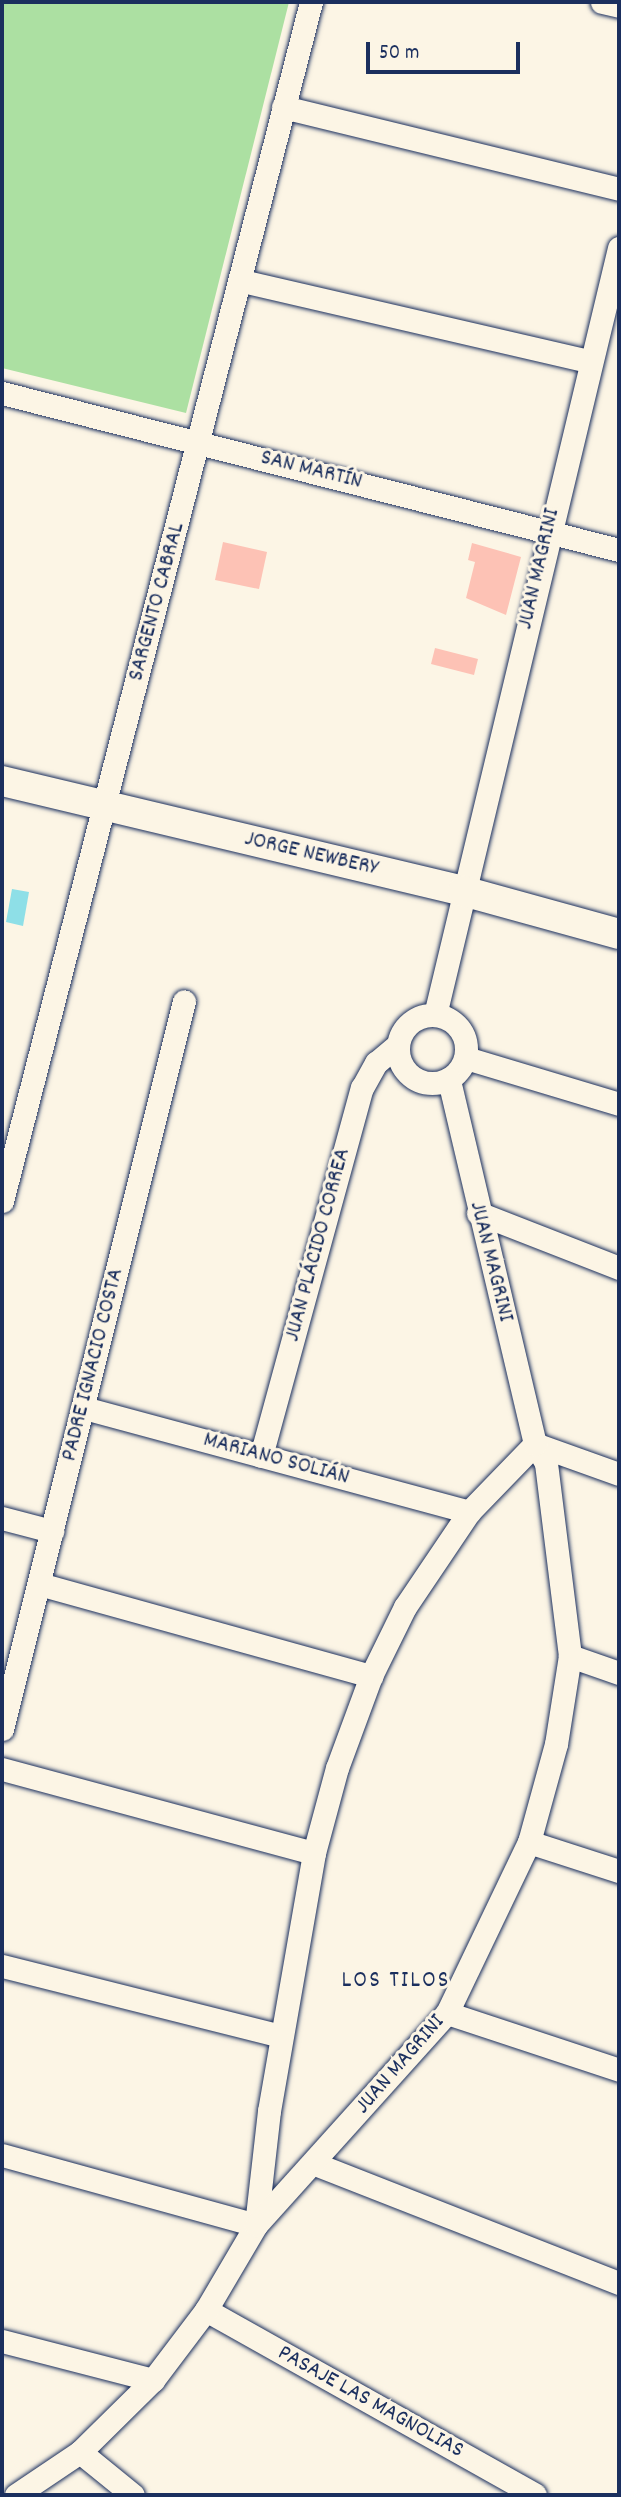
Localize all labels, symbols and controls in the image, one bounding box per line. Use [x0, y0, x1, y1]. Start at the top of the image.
scale bar [369, 28, 523, 72]
text: 50 m [379, 39, 419, 69]
street label: SAN MARTÍN [257, 445, 365, 497]
street label: JUAN MAGRINI [513, 506, 567, 632]
street label: SARGENTO CABRAL [124, 520, 192, 684]
street label: JORGE NEWBERY [242, 826, 380, 884]
street label: JUAN PLÁCIDO CORREA [280, 1145, 358, 1345]
street label: JUAN MAGRINI [462, 1199, 518, 1325]
street label: PADRE IGNACIO COSTA [57, 1266, 131, 1464]
street label: MARIANO SOLIÁN [200, 1427, 352, 1493]
district label: LOS TILOS [343, 1968, 449, 1996]
street label: JUAN MAGRINI [350, 2009, 452, 2121]
street label: PASAJE LAS MAGNOLIAS [272, 2340, 468, 2466]

